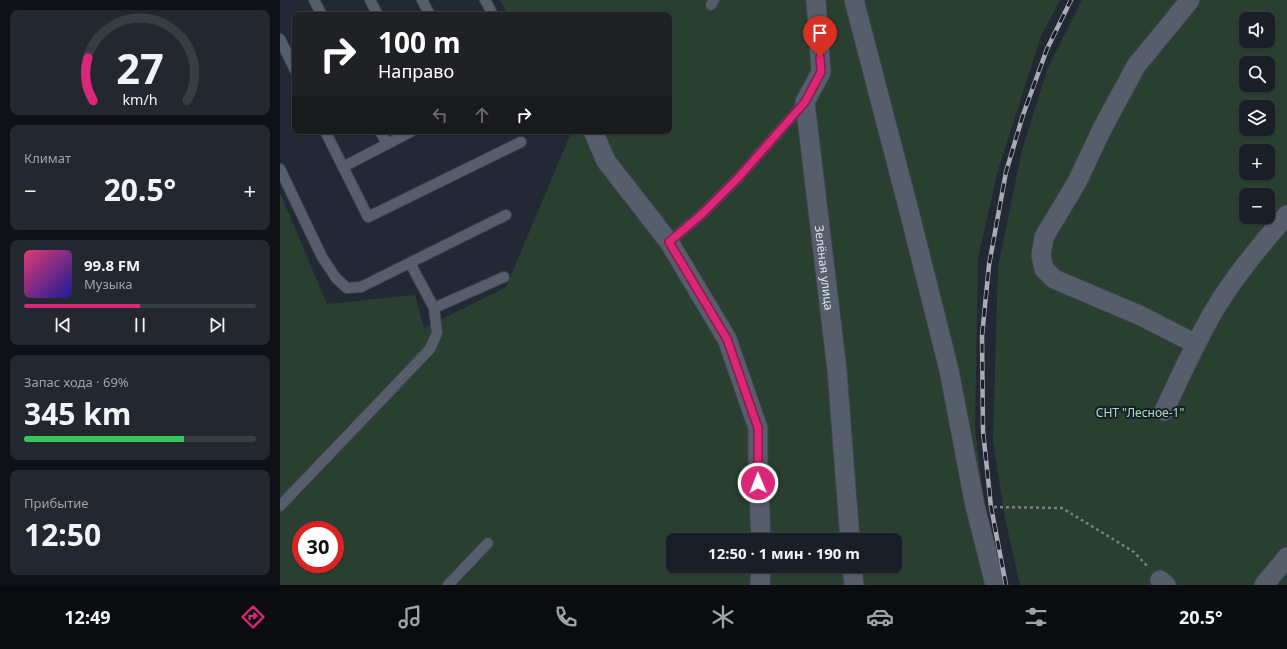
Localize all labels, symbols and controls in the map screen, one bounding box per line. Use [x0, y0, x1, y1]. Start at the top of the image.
map controls [1239, 12, 1275, 224]
button: sound [1239, 12, 1275, 48]
pin [803, 16, 837, 57]
icon: arrive [809, 22, 831, 44]
text: 100 m [378, 23, 461, 61]
icon: right [312, 28, 364, 80]
text: 27 [116, 39, 164, 95]
button: search [1239, 56, 1275, 92]
text: Направо [378, 59, 454, 83]
text: km/h [122, 89, 158, 108]
button: layers [1239, 100, 1275, 136]
icon: left [429, 104, 451, 126]
icon: ahead [471, 104, 493, 126]
icon: right [513, 104, 535, 126]
button: + [1239, 144, 1275, 180]
text: Климат [24, 149, 71, 167]
text: 20.5° [104, 169, 176, 210]
text: − [24, 175, 37, 205]
text: + [243, 175, 256, 205]
button: − [1239, 188, 1275, 224]
street label: Зелёная улица [811, 224, 838, 311]
text: 99.8 FM [84, 255, 140, 275]
text: Музыка [84, 275, 133, 293]
icon: previous [52, 314, 74, 336]
icon: pause [129, 314, 151, 336]
icon: next [206, 314, 228, 336]
text: Запас хода · 69% [24, 373, 129, 391]
text: 345 km [24, 393, 131, 434]
park label: СНТ "Лесное-1" [1096, 404, 1184, 421]
position arrow [737, 462, 779, 504]
text: Прибытие [24, 494, 88, 512]
text: 12:50 [24, 514, 101, 555]
speed limit sign: 30 [292, 521, 344, 573]
text: 12:50 · 1 мин · 190 m [708, 543, 860, 563]
icon: directions [239, 603, 267, 631]
icon: music [396, 603, 424, 631]
icon: phone [552, 603, 580, 631]
icon: climate [709, 603, 737, 631]
icon: car [866, 603, 894, 631]
icon: filters [1022, 603, 1050, 631]
text: 12:49 [64, 605, 111, 629]
text: 20.5° [1179, 605, 1223, 629]

